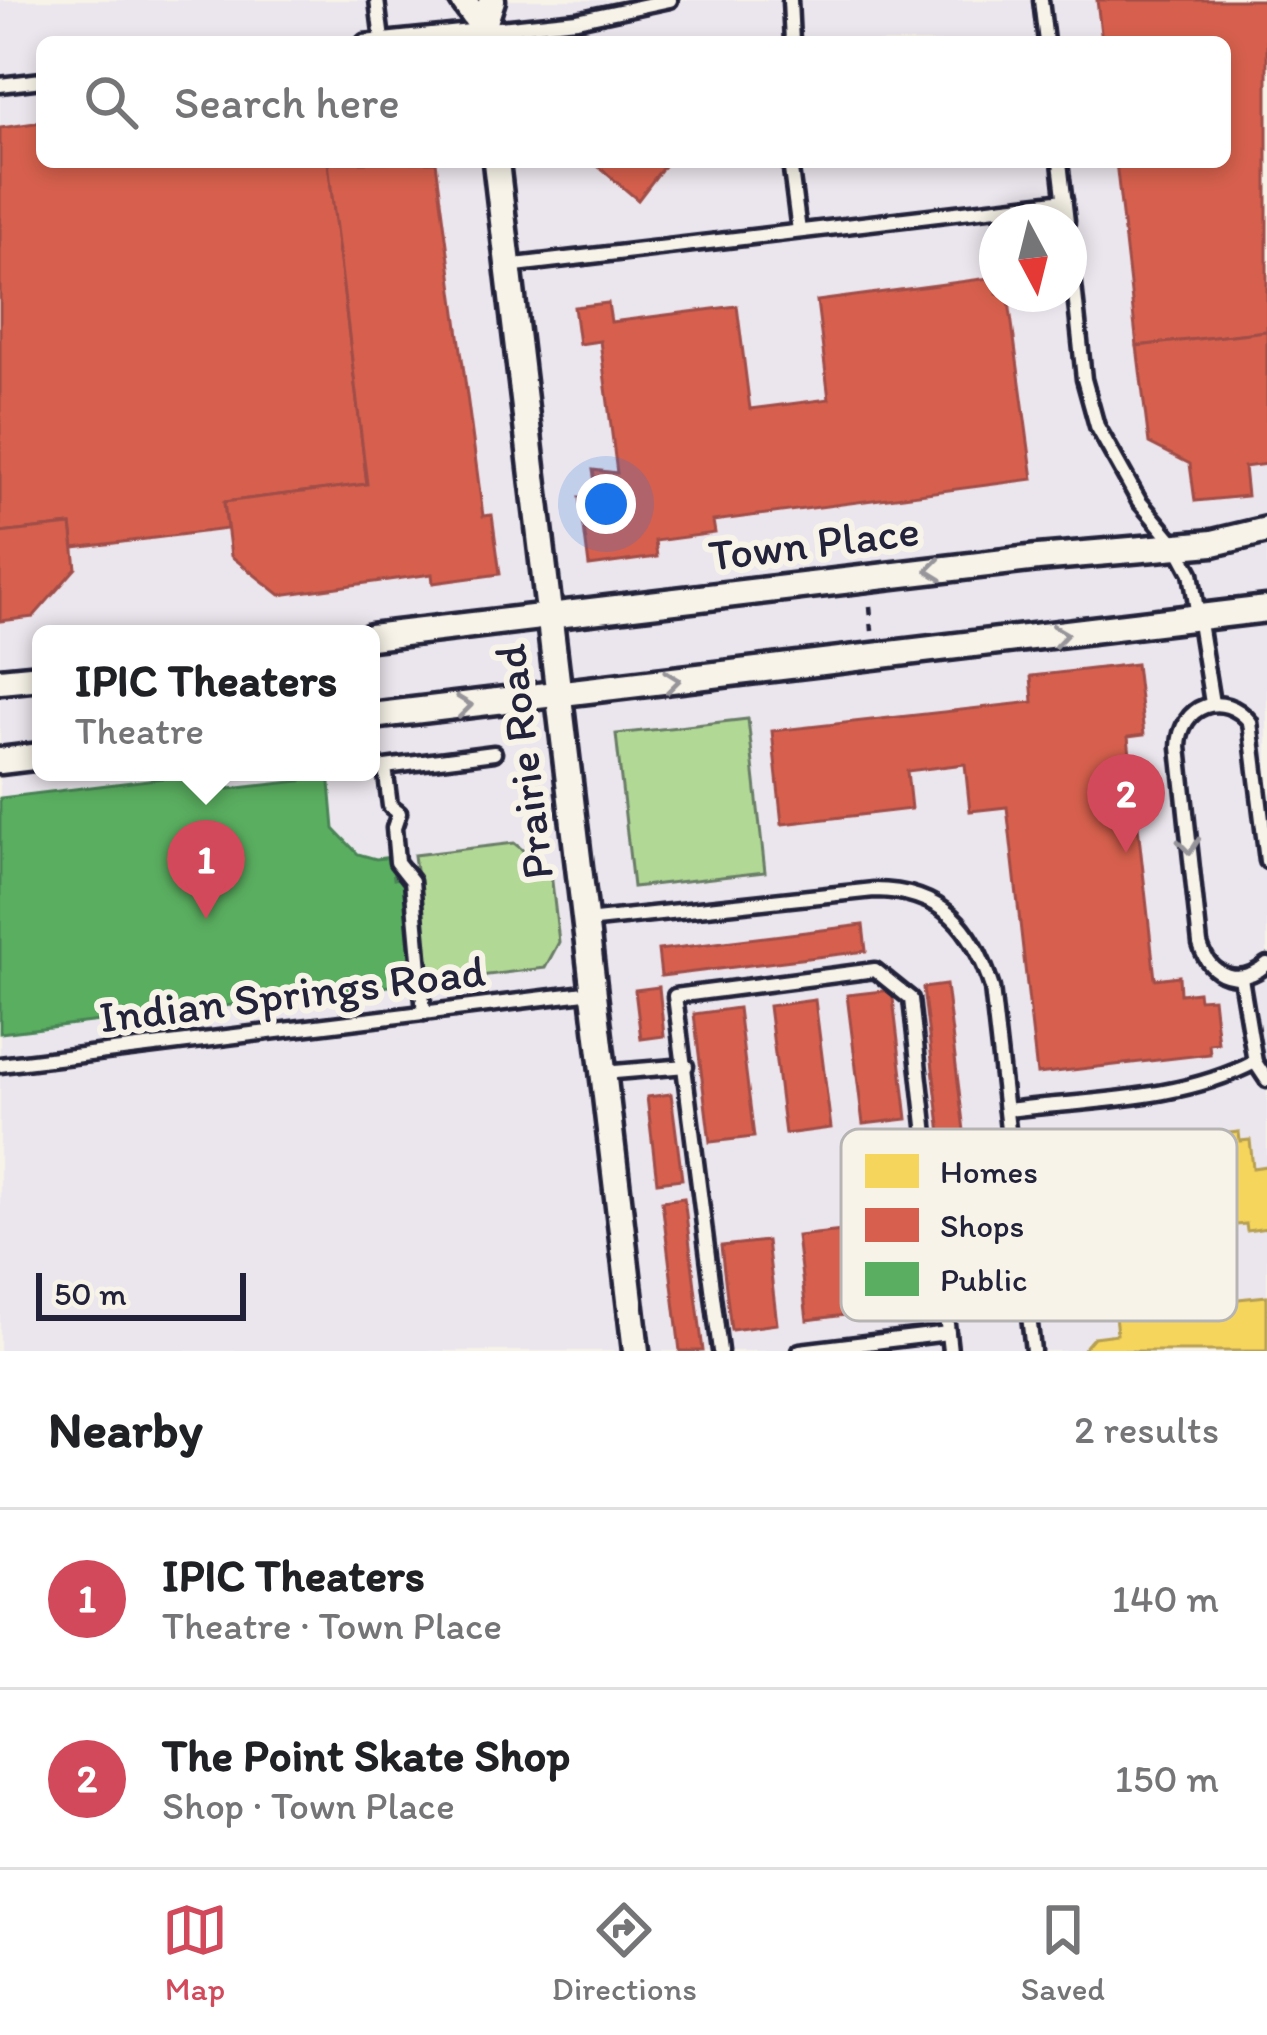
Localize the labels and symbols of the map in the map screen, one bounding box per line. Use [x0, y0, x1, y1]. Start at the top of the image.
north arrow [979, 204, 1087, 312]
your location [576, 474, 636, 534]
street label: Town Place [706, 502, 922, 582]
one-way arrow [924, 557, 944, 583]
one-way arrow [1050, 623, 1069, 649]
street label: Prairie Road [482, 641, 564, 883]
one-way arrow [662, 669, 682, 695]
one-way arrow [454, 693, 473, 719]
pin: 2 [1087, 754, 1165, 853]
pin: 1 [167, 820, 245, 919]
one-way arrow [1176, 836, 1202, 856]
street label: Indian Springs Road [96, 943, 488, 1043]
legend [841, 1129, 1237, 1321]
text: Homes [940, 1152, 1038, 1191]
text: Shops [940, 1206, 1024, 1245]
text: Public [940, 1260, 1028, 1299]
scale bar [36, 1267, 246, 1320]

